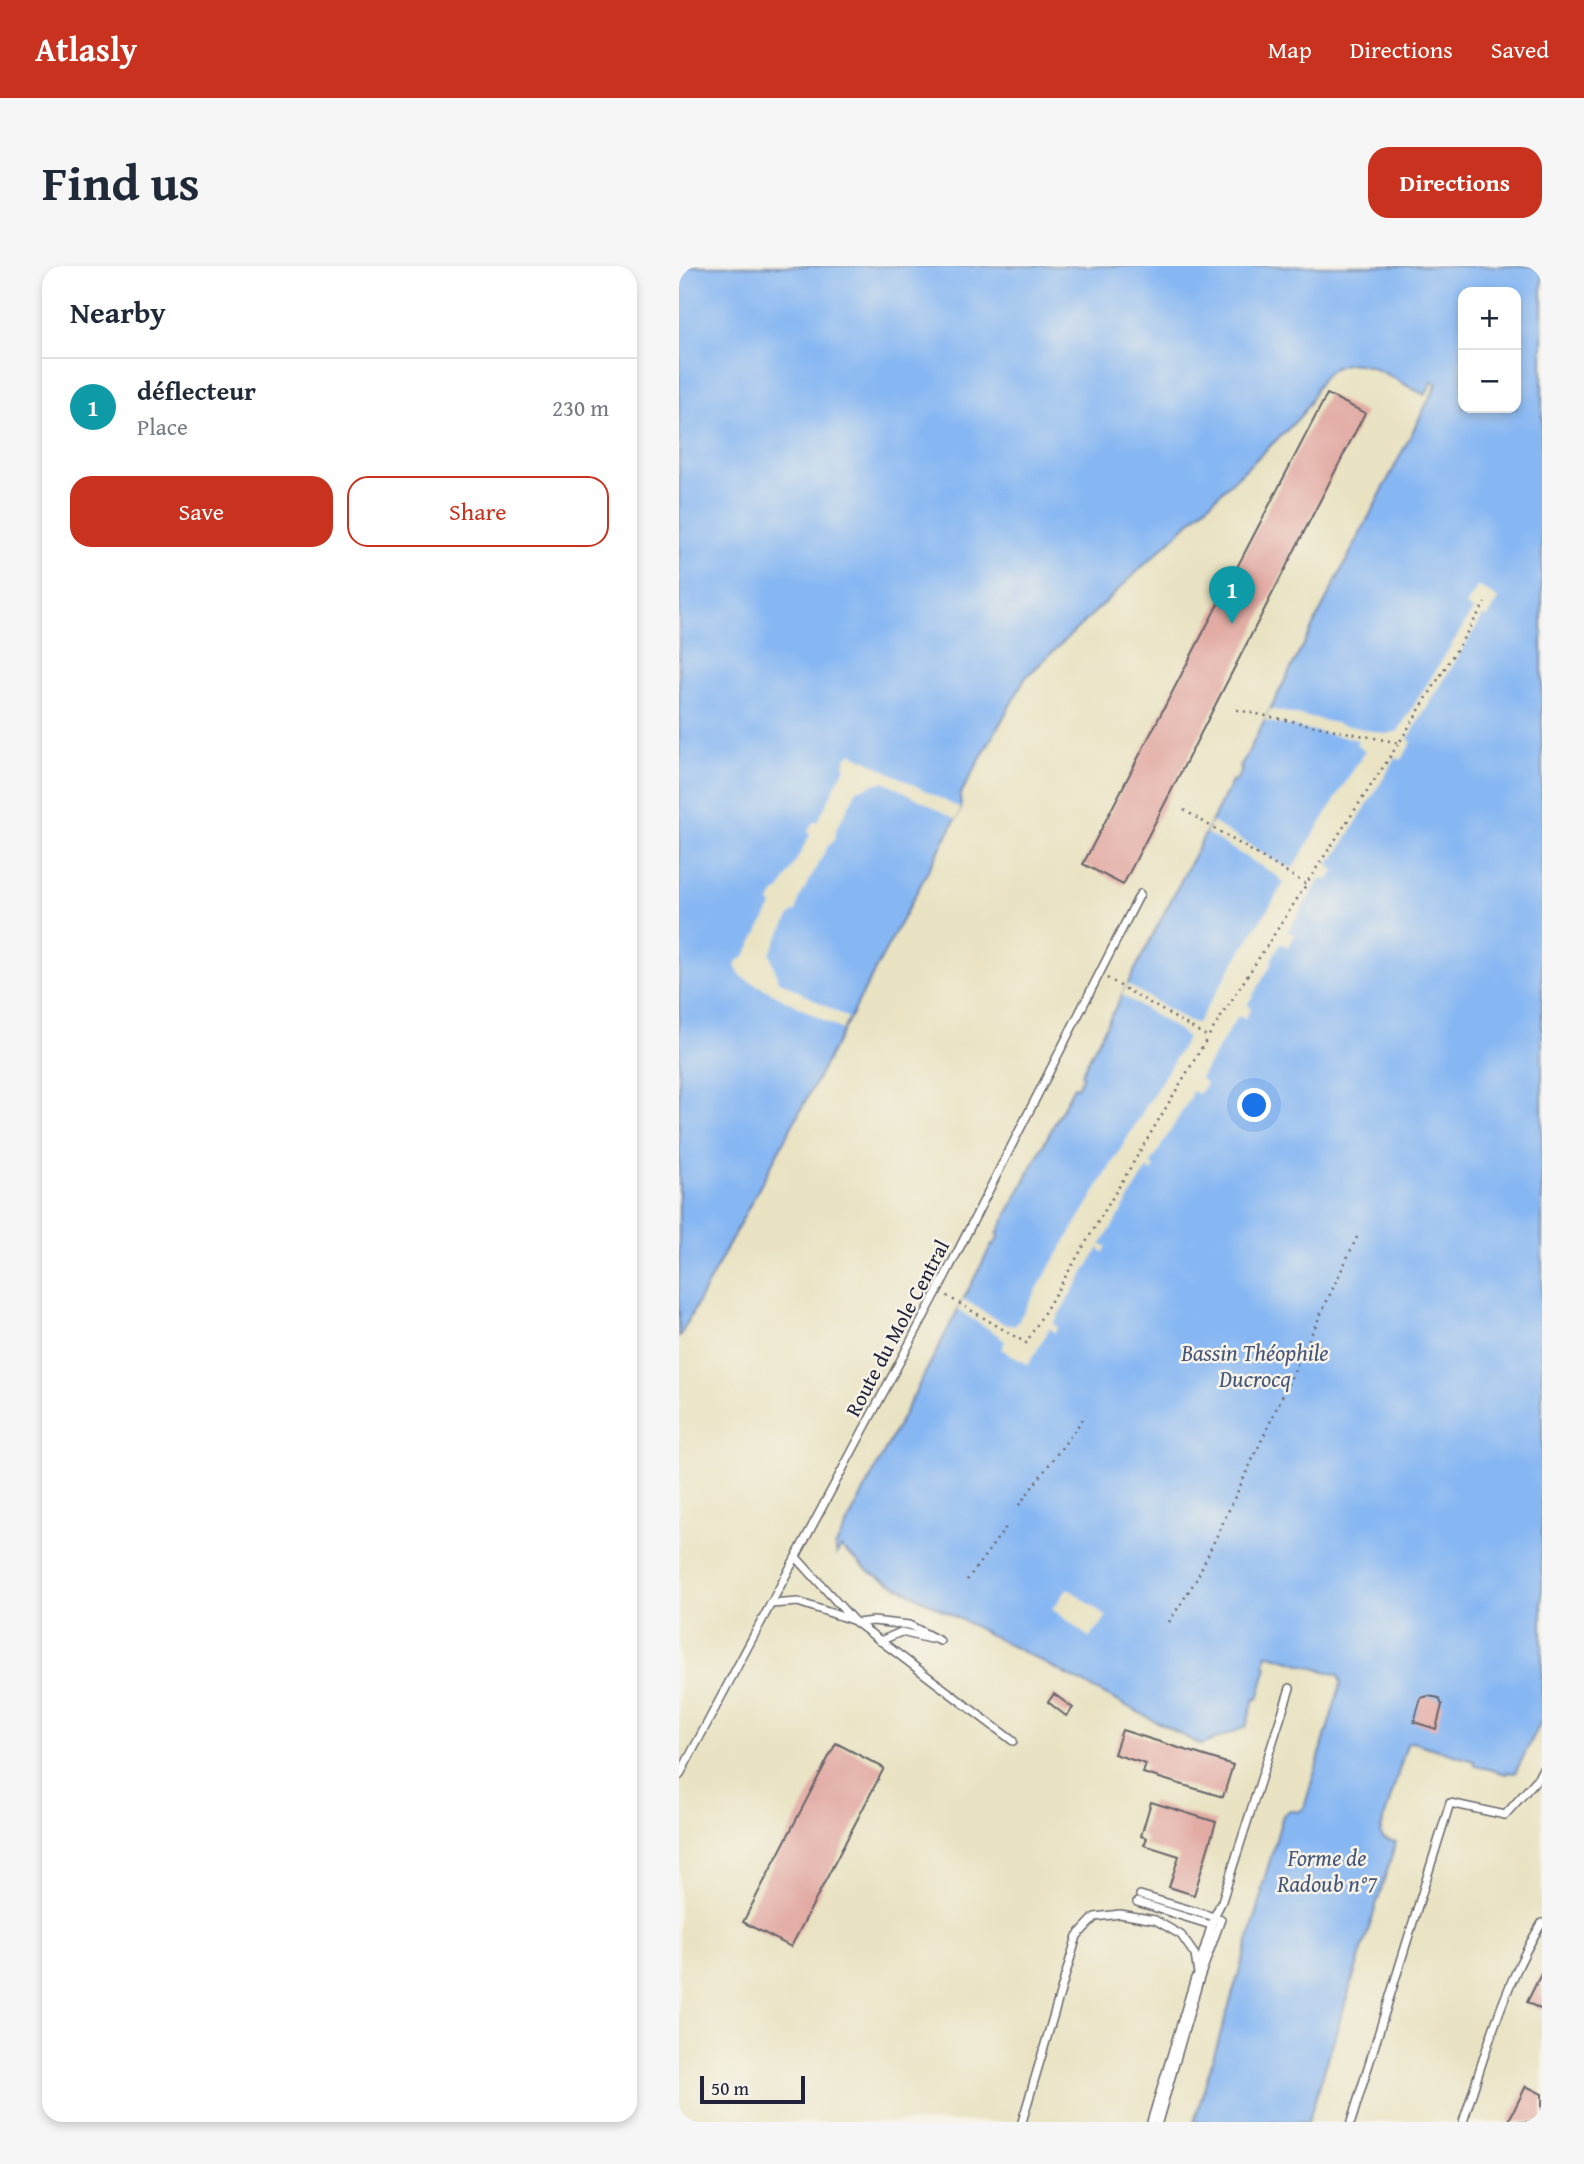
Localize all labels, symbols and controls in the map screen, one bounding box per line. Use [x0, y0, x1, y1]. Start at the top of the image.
text: Atlasly [35, 25, 137, 73]
text: Map [1268, 32, 1312, 67]
text: Directions [1350, 32, 1453, 67]
text: Saved [1491, 32, 1549, 67]
text: Find us [42, 146, 200, 218]
button: Directions [1368, 147, 1542, 218]
map controls [1458, 287, 1521, 413]
button: + [1458, 287, 1521, 350]
text: Nearby [70, 290, 166, 334]
button: − [1458, 350, 1521, 413]
text: déflecteur [137, 371, 256, 410]
text: 1 [87, 391, 99, 424]
text: 230 m [552, 391, 609, 424]
text: Place [137, 410, 188, 443]
button: Save [70, 476, 333, 547]
button: Share [347, 476, 609, 547]
pin: 1 [1209, 566, 1255, 624]
your location [1237, 1088, 1271, 1122]
street label: Route du Mole Central [837, 1234, 957, 1422]
water label: Bassin Théophile Ducrocq [1180, 1336, 1329, 1395]
water label: Forme de Radoub n°7 [1276, 1841, 1378, 1900]
scale bar [700, 2073, 805, 2105]
text: 50 m [711, 2074, 749, 2102]

